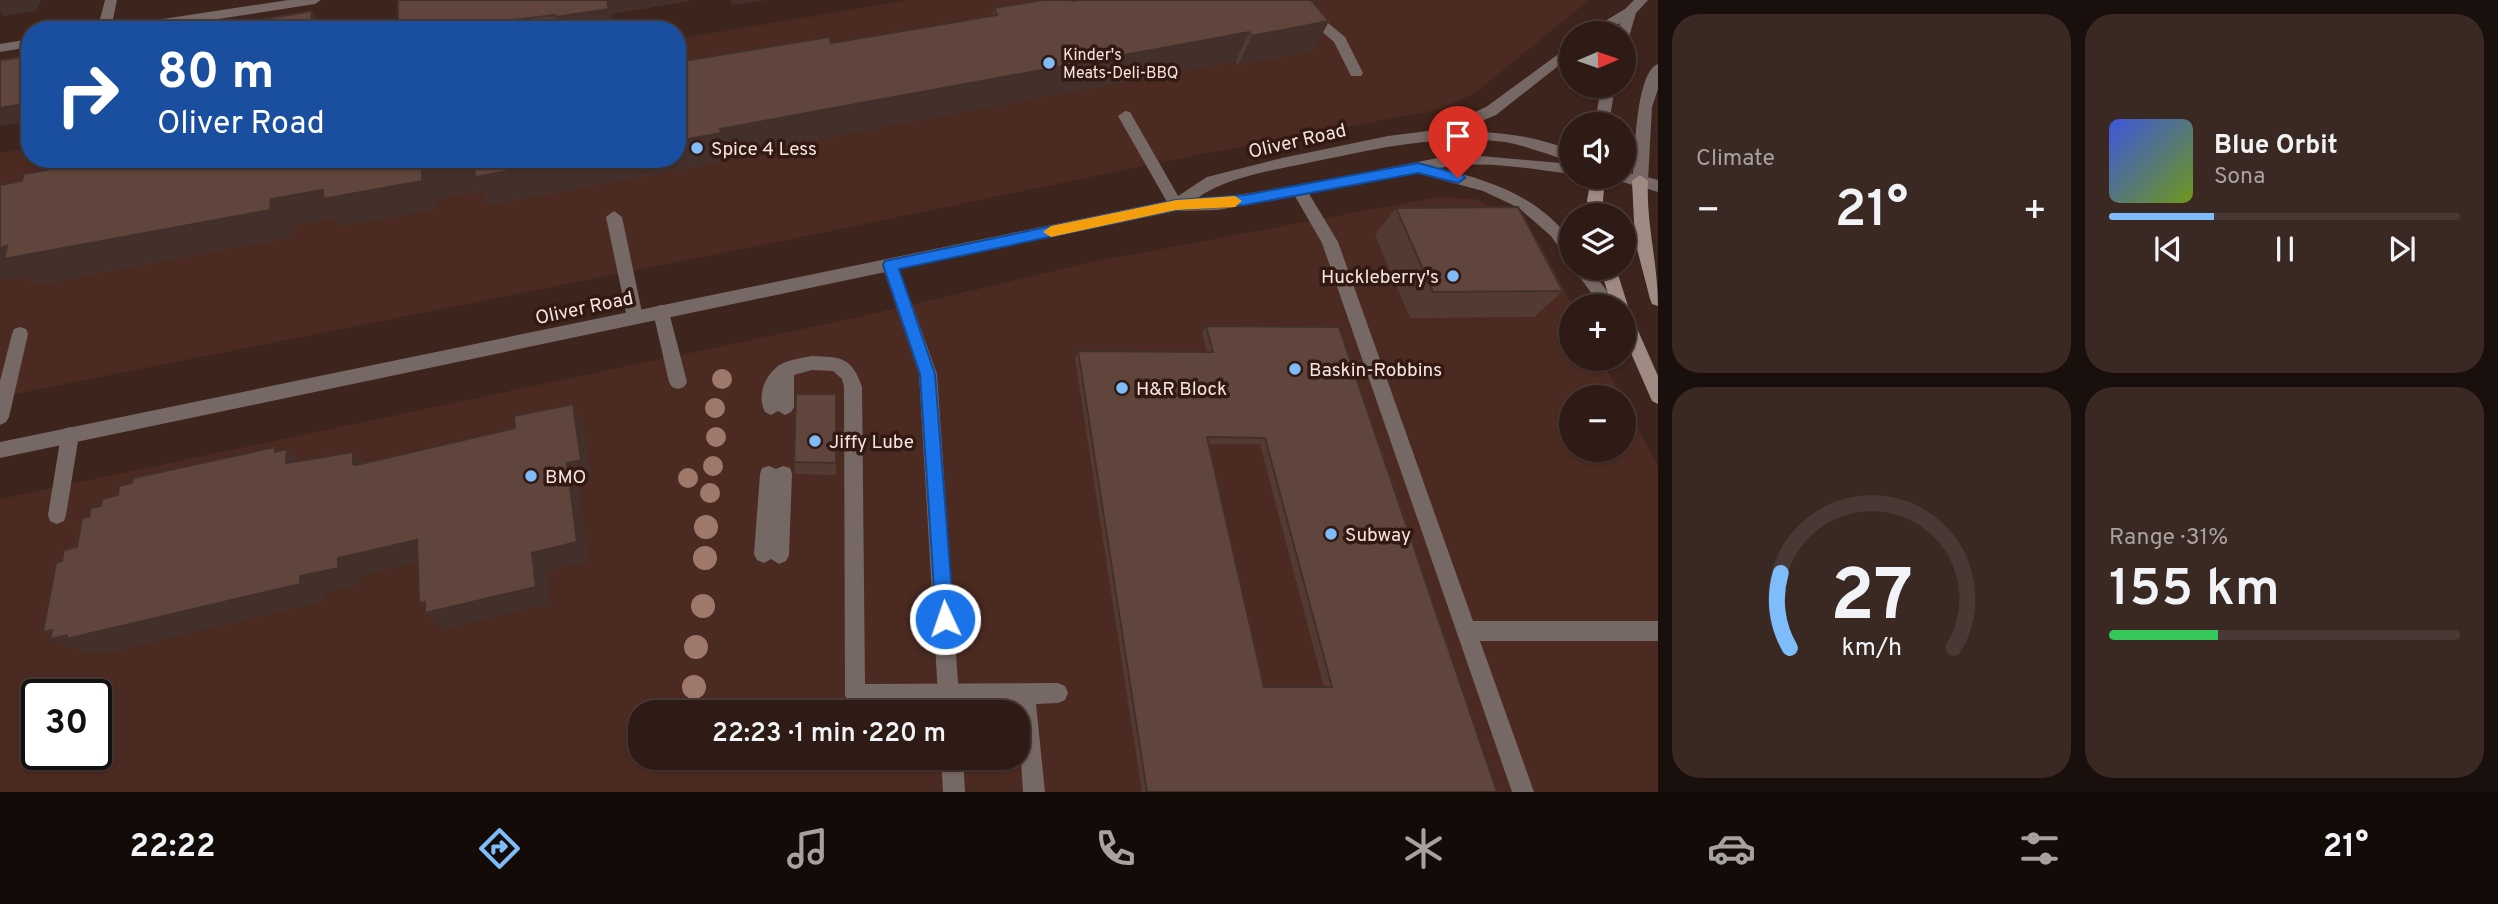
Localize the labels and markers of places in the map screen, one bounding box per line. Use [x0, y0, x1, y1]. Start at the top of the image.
place label: Kinder's Meats-Deli-BBQ [1063, 46, 1178, 84]
marker: Kinder's Meats-Deli-BBQ [1041, 55, 1057, 71]
pin [1428, 106, 1488, 178]
place label: Spice 4 Less [711, 138, 817, 162]
marker: Spice 4 Less [689, 140, 705, 156]
place label: Huckleberry's [1321, 266, 1439, 290]
marker: Huckleberry's [1445, 268, 1461, 284]
place label: Baskin-Robbins [1309, 359, 1442, 383]
marker: Baskin-Robbins [1287, 361, 1303, 377]
place label: H&R Block [1136, 378, 1227, 402]
marker: H&R Block [1114, 380, 1130, 396]
place label: Jiffy Lube [829, 431, 914, 455]
marker: Jiffy Lube [807, 433, 823, 449]
place label: BMO [545, 466, 586, 490]
marker: BMO [523, 468, 539, 484]
place label: Subway [1345, 524, 1411, 548]
marker: Subway [1323, 526, 1339, 542]

